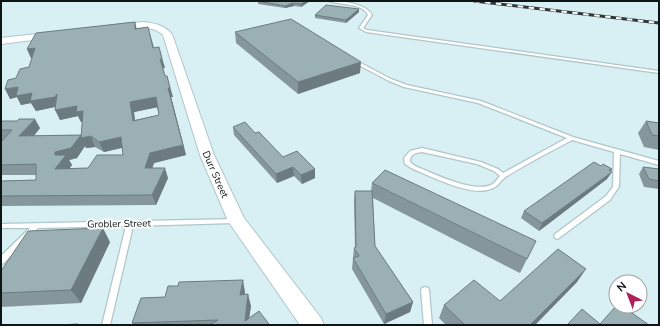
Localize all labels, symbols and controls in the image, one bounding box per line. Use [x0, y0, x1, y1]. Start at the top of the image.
street label: Durr Street [199, 149, 232, 201]
street label: Grobler Street [87, 216, 152, 232]
north arrow [608, 274, 648, 314]
text: N [614, 279, 630, 295]

